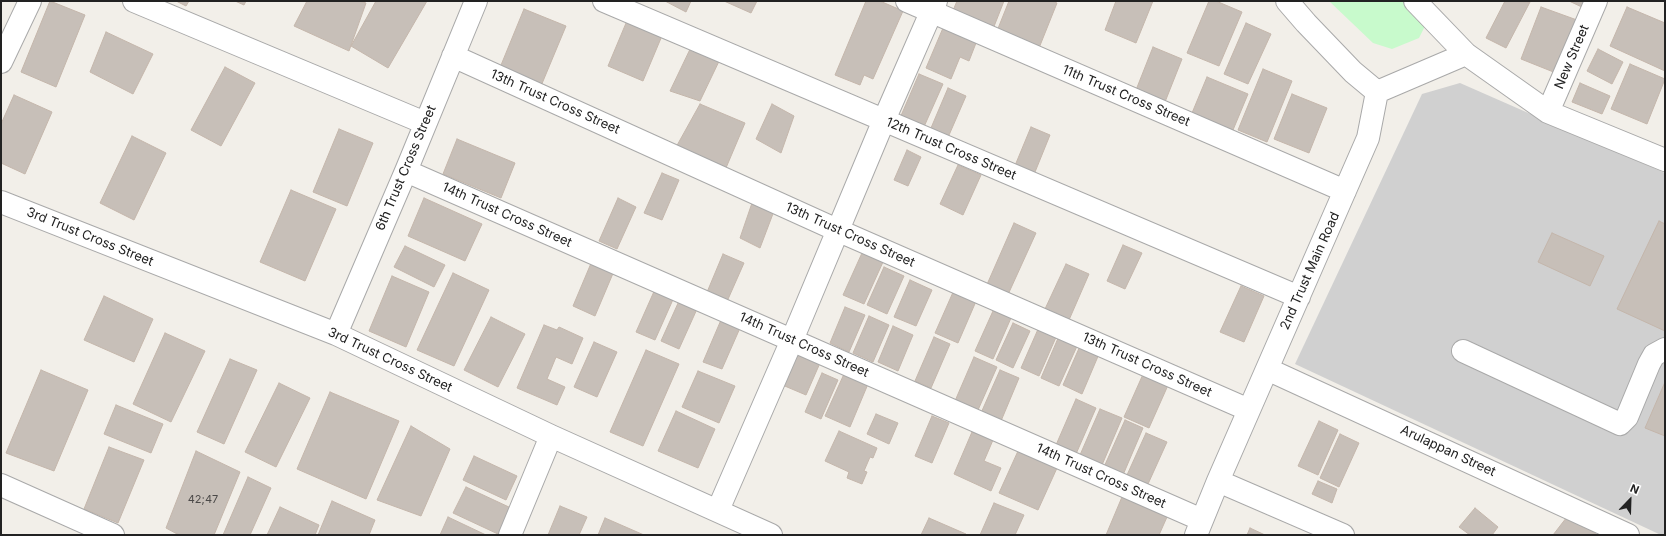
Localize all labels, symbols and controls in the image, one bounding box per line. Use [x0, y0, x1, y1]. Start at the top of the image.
street label: New Street [1552, 23, 1592, 91]
street label: 11th Trust Cross Street [1060, 62, 1192, 130]
street label: 13th Trust Cross Street [488, 66, 622, 138]
street label: 6th Trust Cross Street [373, 103, 439, 233]
street label: 12th Trust Cross Street [884, 114, 1018, 184]
street label: 14th Trust Cross Street [440, 179, 574, 251]
street label: 13th Trust Cross Street [783, 199, 917, 271]
street label: 3rd Trust Cross Street [24, 204, 156, 270]
street label: 2nd Trust Main Road [1277, 210, 1343, 332]
street label: 14th Trust Cross Street [737, 309, 871, 381]
street label: 3rd Trust Cross Street [325, 324, 455, 396]
street label: 13th Trust Cross Street [1080, 329, 1214, 401]
street label: Arulappan Street [1398, 422, 1498, 480]
street label: 14th Trust Cross Street [1034, 440, 1168, 512]
north arrow [1610, 480, 1650, 520]
text: N [1628, 481, 1641, 497]
house number: 42;47 [188, 493, 218, 507]

